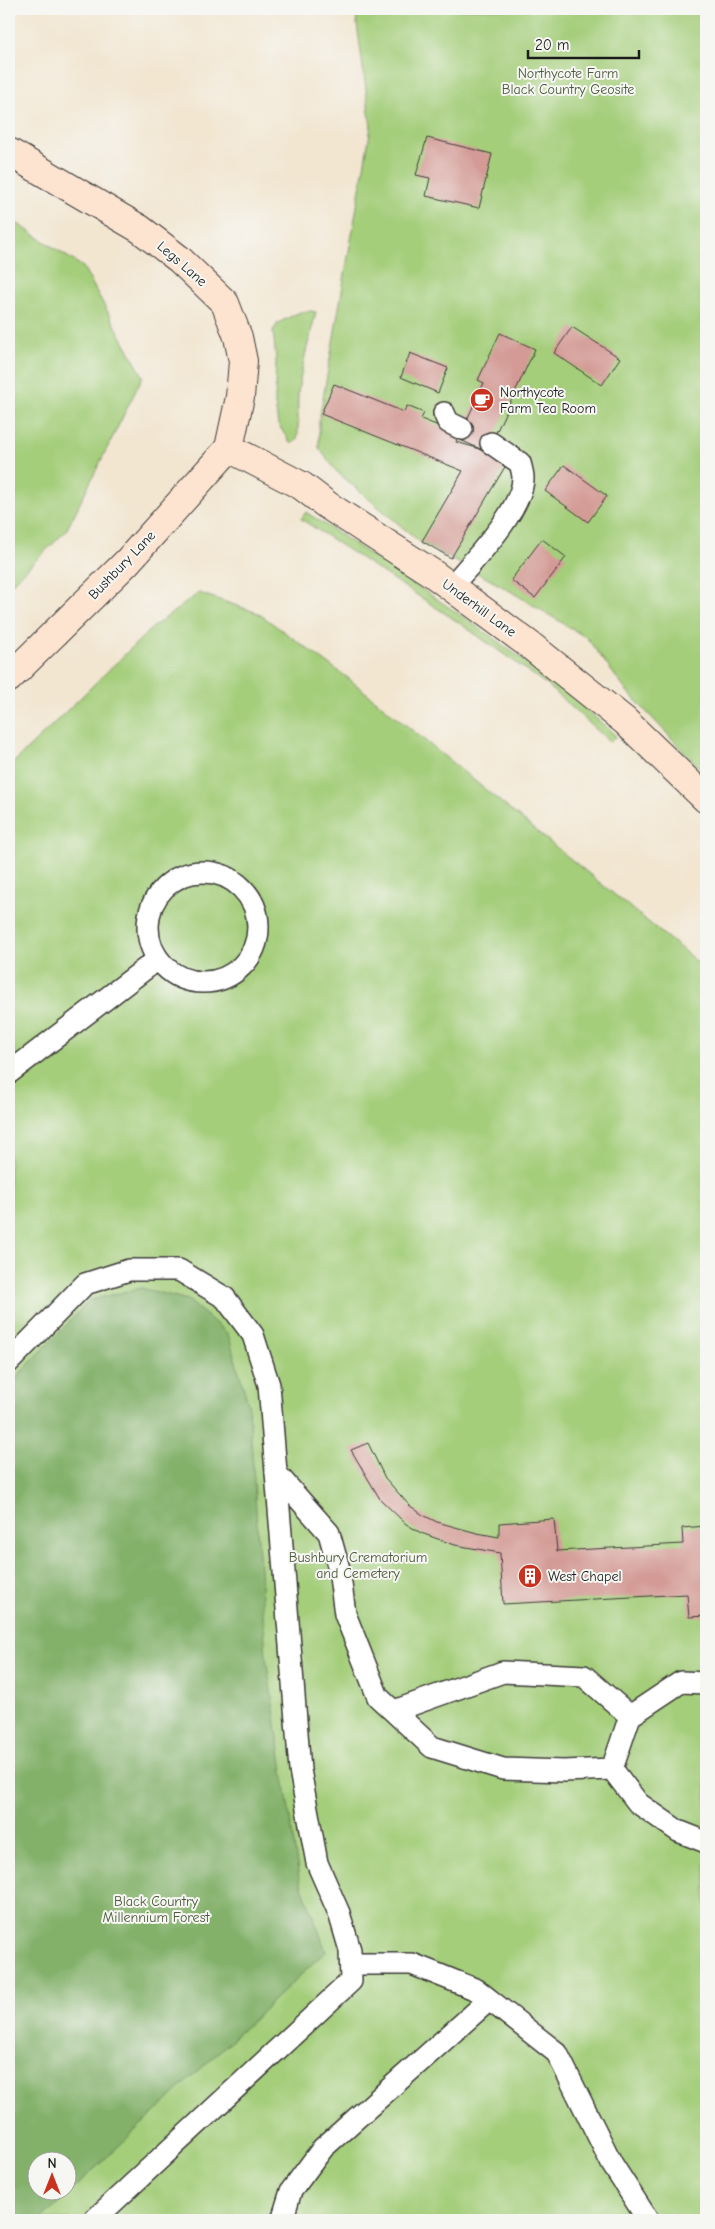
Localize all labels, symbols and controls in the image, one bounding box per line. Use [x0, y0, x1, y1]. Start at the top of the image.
scale bar [528, 28, 639, 60]
text: 20 m [535, 36, 569, 54]
park label: Northycote Farm Black Country Geosite [502, 65, 634, 98]
street label: Legs Lane [154, 238, 210, 290]
place label: Northycote Farm Tea Room [500, 384, 596, 417]
cafe icon: Northycote Farm Tea Room [469, 387, 495, 413]
street label: Bushbury Lane [85, 527, 159, 603]
street label: Underhill Lane [439, 575, 519, 641]
park label: Bushbury Crematorium and Cemetery [289, 1549, 427, 1582]
building icon: West Chapel [517, 1563, 543, 1589]
place label: West Chapel [548, 1568, 622, 1585]
park label: Black Country Millennium Forest [103, 1893, 210, 1926]
north arrow [28, 2152, 78, 2202]
text: N [47, 2155, 57, 2172]

